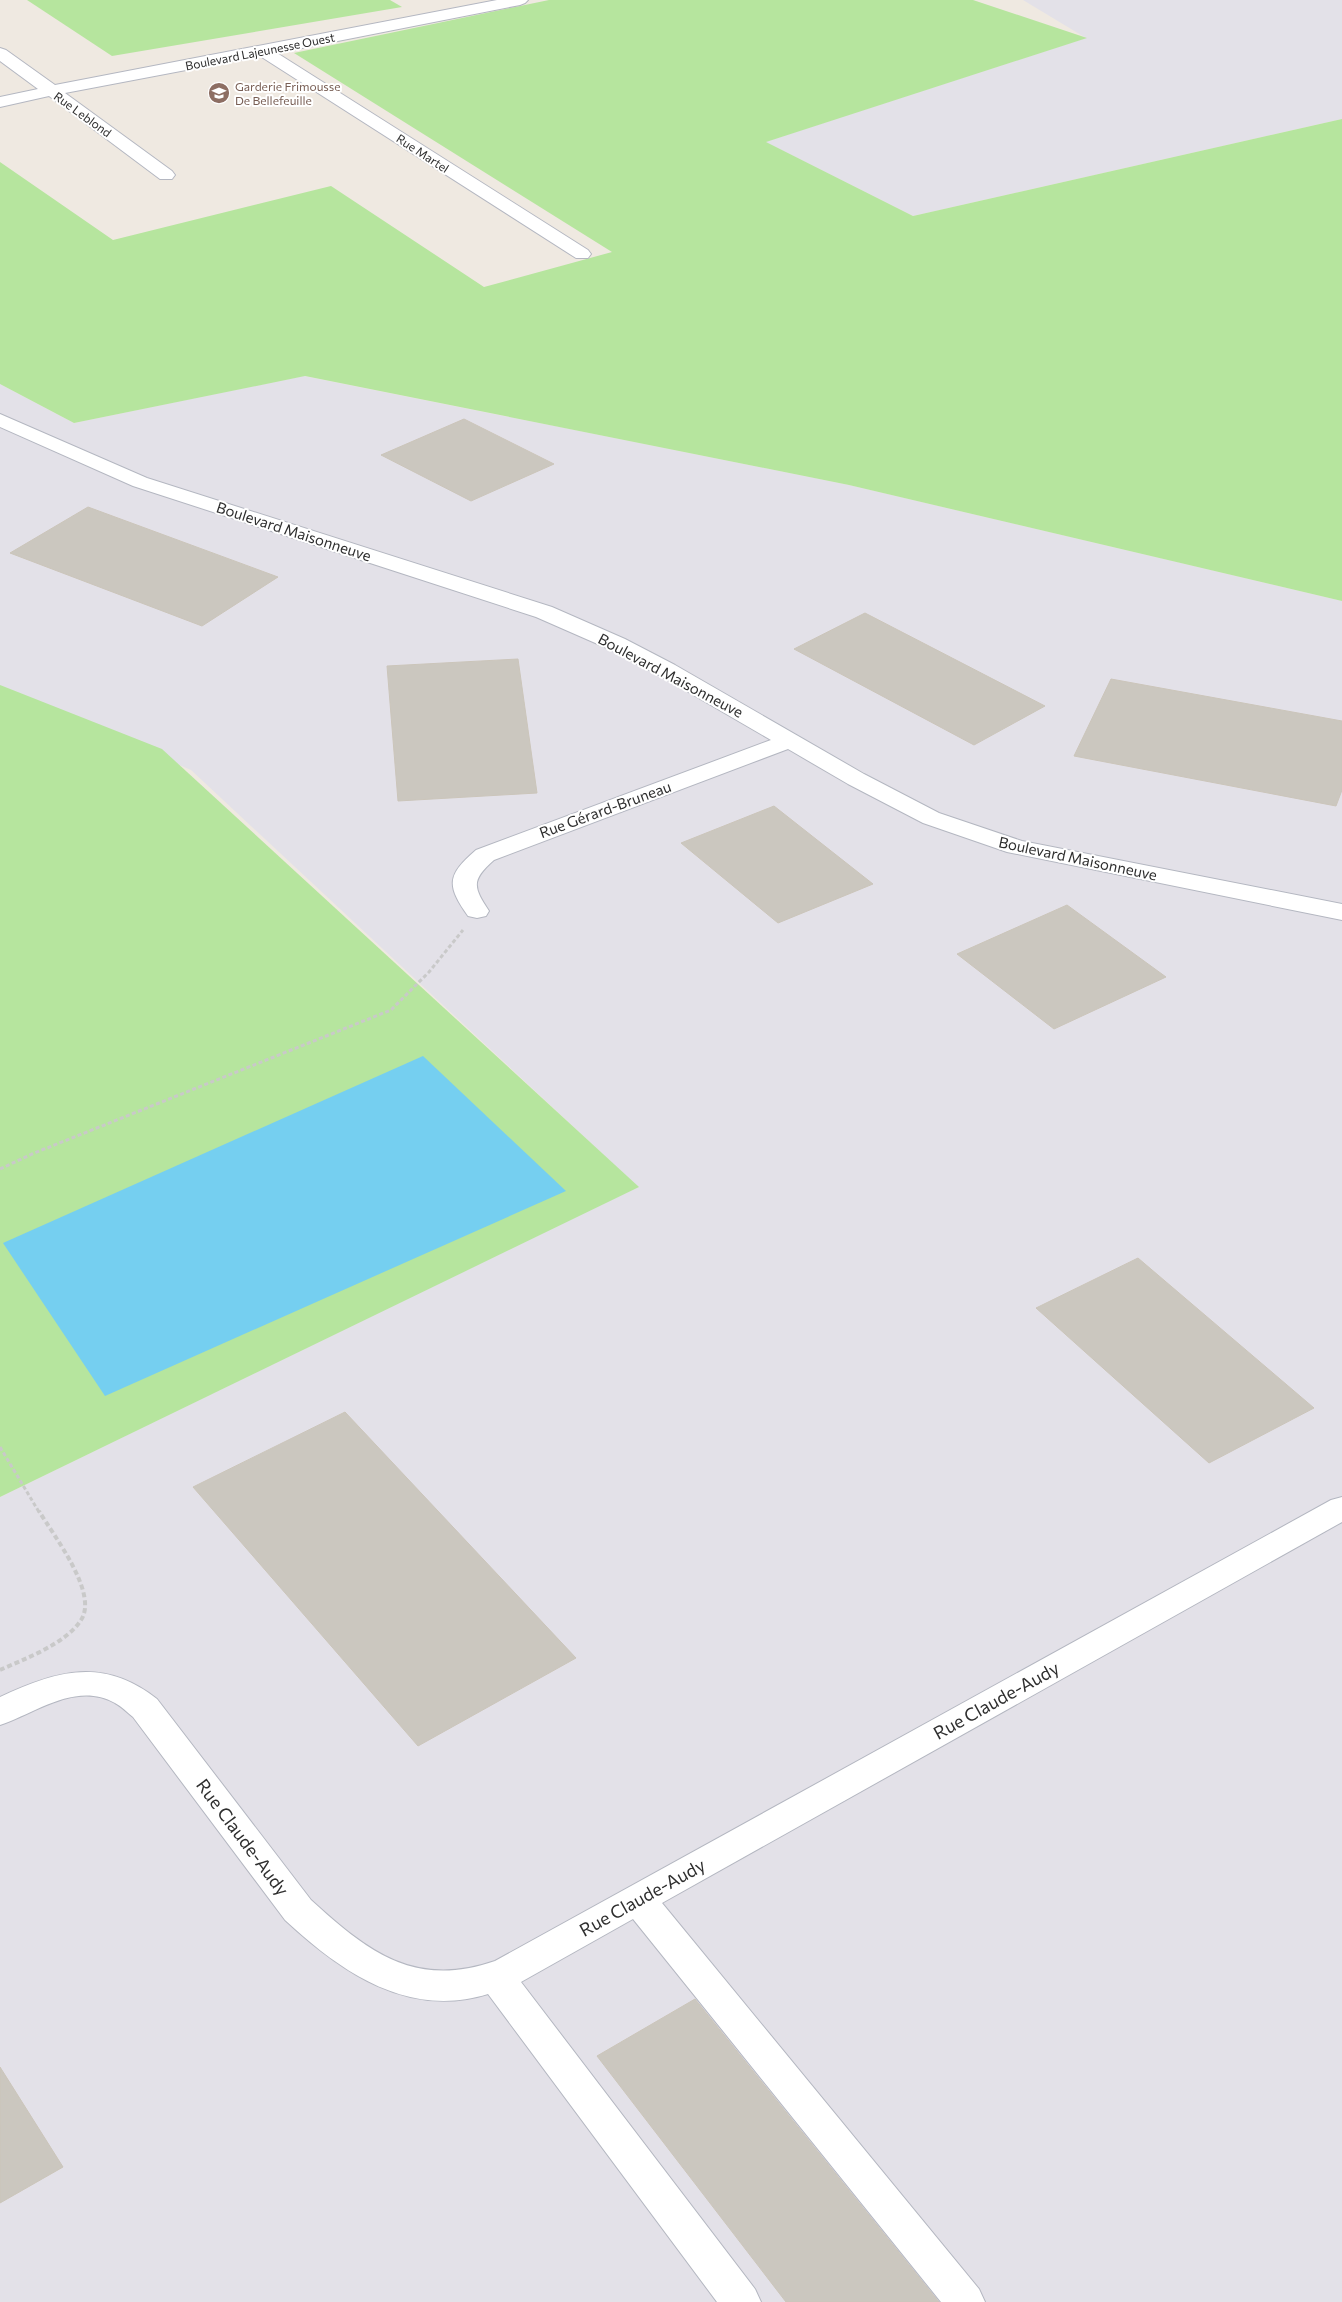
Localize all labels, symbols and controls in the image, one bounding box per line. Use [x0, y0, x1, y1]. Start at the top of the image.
street label: Boulevard Lajeunesse Ouest [184, 30, 336, 72]
place label: Garderie Frimousse De Bellefeuille [235, 79, 341, 107]
school or university icon: Garderie Frimousse De Bellefeuille [207, 81, 231, 105]
street label: Rue Leblond [52, 88, 115, 140]
street label: Rue Martel [394, 131, 452, 175]
street label: Boulevard Maisonneuve [214, 497, 374, 565]
street label: Boulevard Maisonneuve [595, 629, 747, 721]
street label: Rue Gérard-Bruneau [536, 777, 674, 841]
street label: Boulevard Maisonneuve [997, 832, 1159, 884]
street label: Rue Claude-Audy [929, 1656, 1063, 1744]
street label: Rue Claude-Audy [192, 1774, 294, 1900]
street label: Rue Claude-Audy [575, 1853, 709, 1941]

